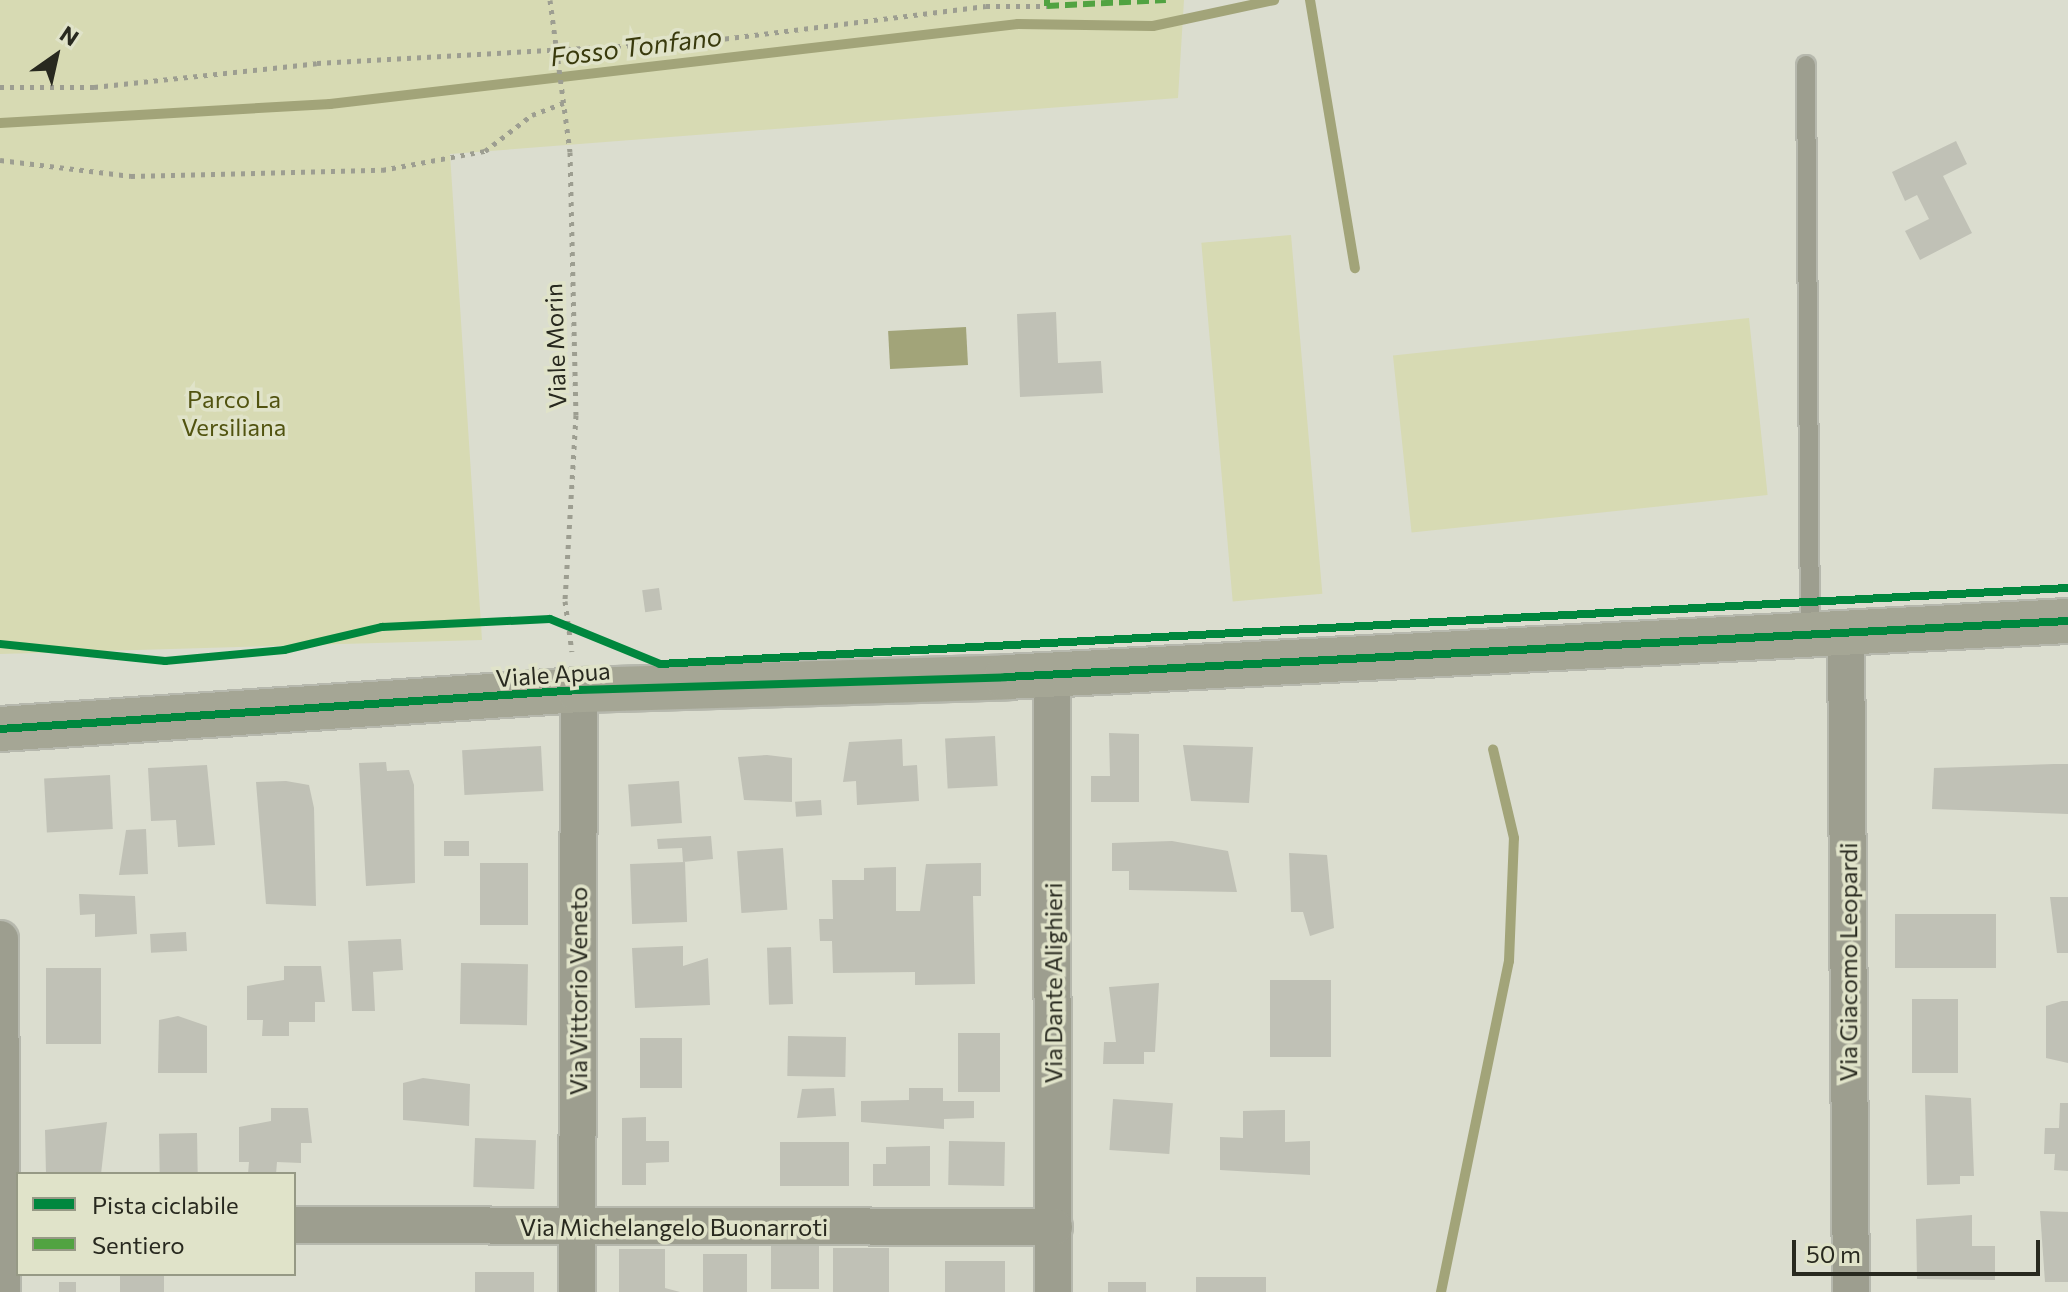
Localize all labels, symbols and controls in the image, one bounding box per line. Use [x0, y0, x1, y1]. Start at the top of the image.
north arrow [16, 16, 96, 96]
text: N [55, 20, 84, 51]
water label: Fosso Tonfano [548, 20, 724, 72]
street label: Viale Morin [538, 283, 572, 409]
park label: Parco La Versiliana [182, 385, 286, 441]
street label: Viale Apua [495, 656, 611, 692]
street label: Via Giacomo Leopardi [1834, 843, 1862, 1081]
street label: Via Dante Alighieri [1039, 883, 1067, 1083]
street label: Via Vittorio Veneto [564, 887, 592, 1095]
legend [16, 1172, 296, 1276]
text: Pista ciclabile [92, 1190, 239, 1219]
street label: Via Michelangelo Buonarroti [520, 1213, 828, 1241]
scale bar [1796, 1224, 2044, 1274]
text: Sentiero [92, 1230, 185, 1259]
text: 50 m [1806, 1239, 1861, 1268]

